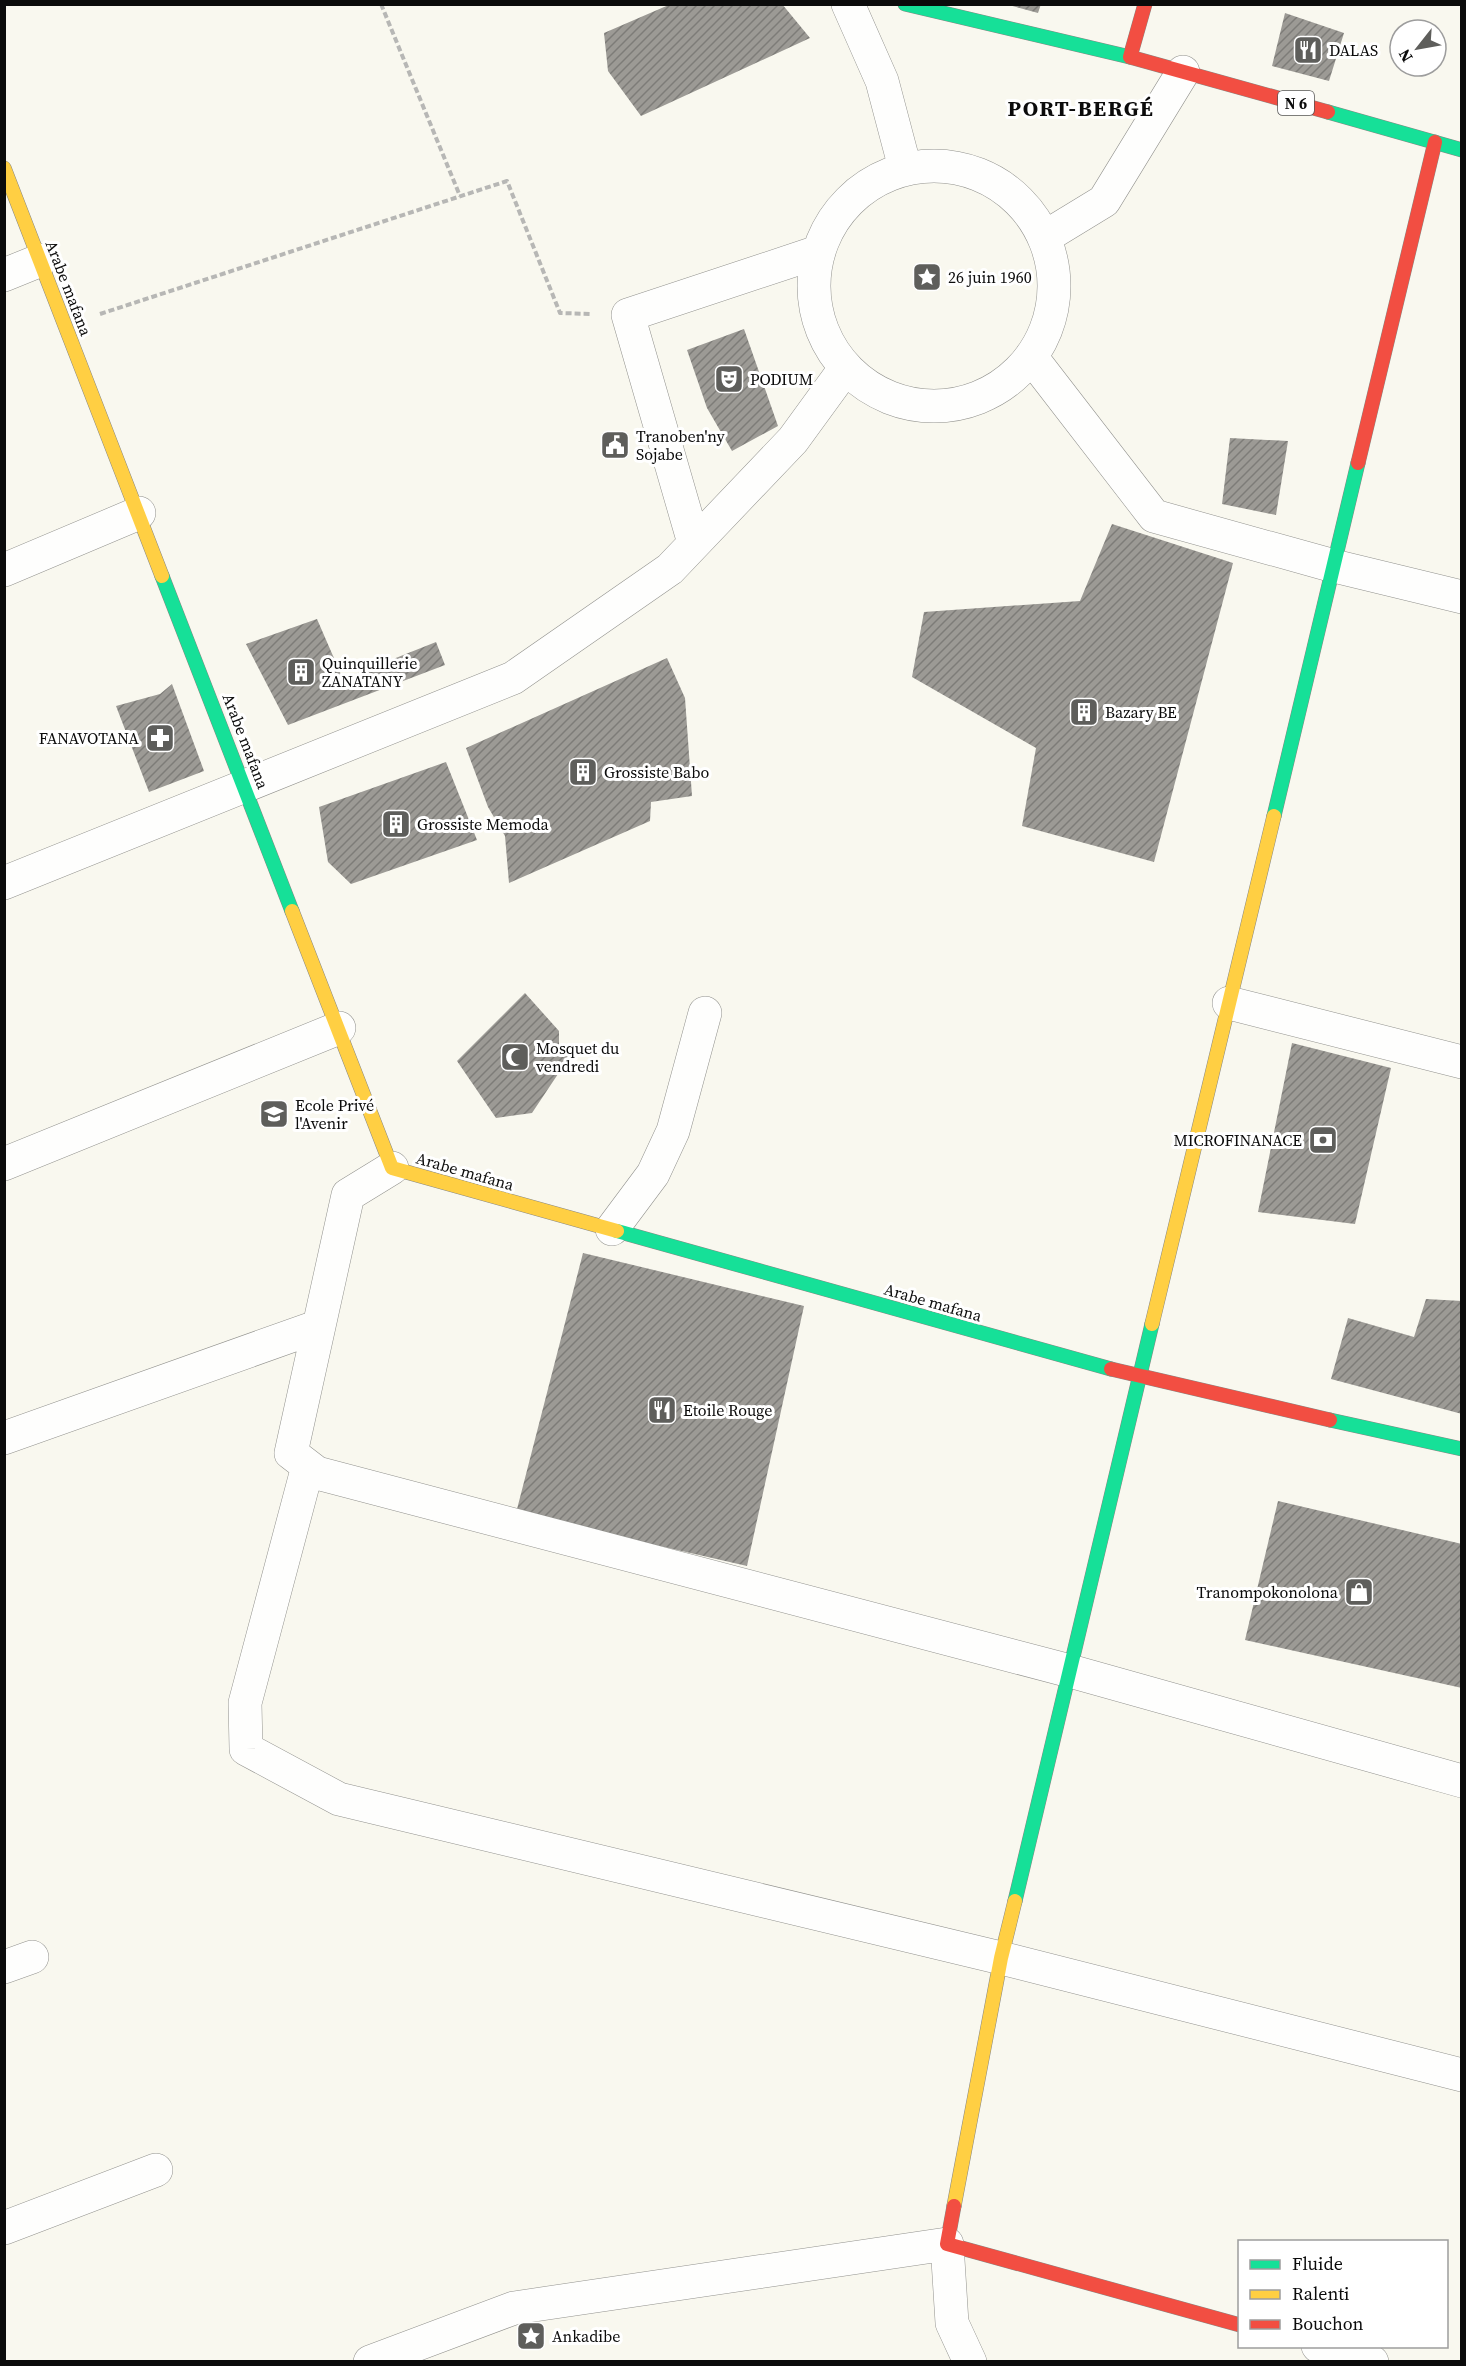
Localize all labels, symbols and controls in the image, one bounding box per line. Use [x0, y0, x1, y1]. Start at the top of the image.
north arrow [1388, 18, 1448, 78]
restaurant icon: DALAS [1292, 34, 1324, 66]
place label: DALAS [1329, 39, 1378, 61]
text: N [1393, 45, 1418, 66]
road number: N 6 [1278, 91, 1314, 115]
district label: PORT-BERGÉ [1008, 93, 1154, 123]
street label: Arabe mafana [41, 237, 98, 340]
place icon: 26 juin 1960 [911, 261, 943, 293]
place label: 26 juin 1960 [948, 266, 1032, 288]
theatre icon: PODIUM [713, 363, 745, 395]
place label: PODIUM [750, 368, 813, 390]
place label: Tranoben'ny Sojabe [636, 425, 725, 465]
public building icon: Tranoben'ny Sojabe [599, 429, 631, 461]
place label: Quinquillerie ZANATANY [322, 652, 418, 692]
building icon: Quinquillerie ZANATANY [285, 656, 317, 688]
street label: Arabe mafana [218, 690, 275, 793]
building icon: Bazary BE [1068, 696, 1100, 728]
place label: Bazary BE [1105, 701, 1177, 723]
pharmacy icon: FANAVOTANA [144, 722, 176, 754]
place label: FANAVOTANA [39, 727, 139, 749]
building icon: Grossiste Babo [567, 756, 599, 788]
place label: Grossiste Babo [604, 761, 709, 783]
building icon: Grossiste Memoda [380, 808, 412, 840]
place label: Grossiste Memoda [417, 813, 549, 835]
place label: Mosquet du vendredi [536, 1037, 619, 1077]
mosque icon: Mosquet du vendredi [499, 1041, 531, 1073]
place label: Ecole Privé l'Avenir [295, 1094, 374, 1134]
school or university icon: Ecole Privé l'Avenir [258, 1098, 290, 1130]
bank icon: MICROFINANACE [1307, 1124, 1339, 1156]
place label: MICROFINANACE [1173, 1129, 1302, 1151]
street label: Arabe mafana [414, 1147, 517, 1196]
street label: Arabe mafana [882, 1278, 985, 1327]
restaurant icon: Etoile Rouge [646, 1394, 678, 1426]
place label: Etoile Rouge [683, 1399, 772, 1421]
shop icon: Tranompokonolona [1343, 1576, 1375, 1608]
place label: Tranompokonolona [1197, 1581, 1339, 1603]
legend [1238, 2240, 1448, 2348]
text: Fluide [1292, 2251, 1343, 2276]
text: Ralenti [1292, 2281, 1349, 2306]
text: Bouchon [1292, 2311, 1364, 2336]
place icon: Ankadibe [515, 2320, 547, 2352]
place label: Ankadibe [552, 2325, 620, 2347]

